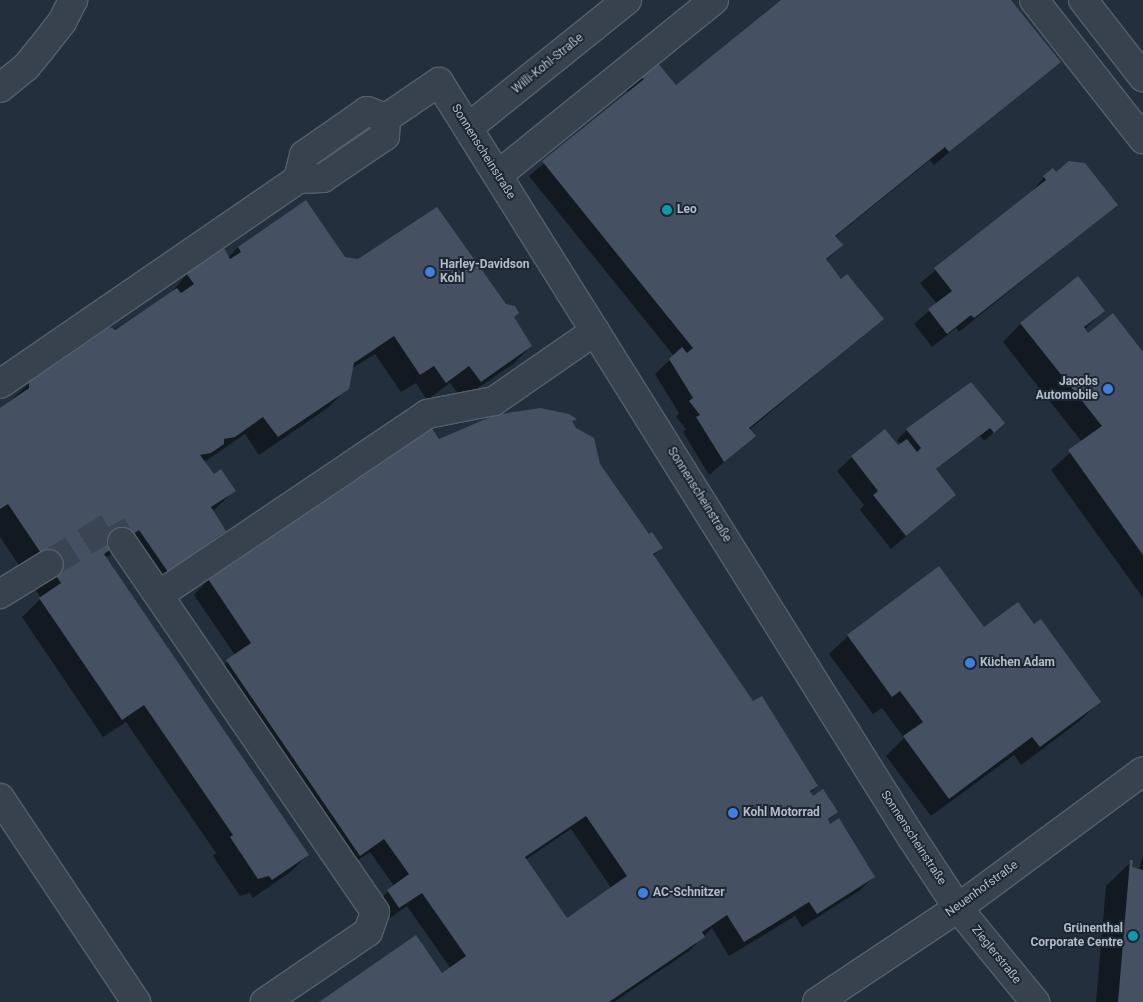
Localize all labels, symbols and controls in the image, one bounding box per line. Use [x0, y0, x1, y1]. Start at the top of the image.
street label: Willi-Kohl-Straße [509, 31, 587, 97]
street label: Sonnenscheinstraße [448, 102, 518, 202]
place label: Leo [677, 203, 697, 217]
marker: Leo [661, 204, 673, 216]
place label: Harley-Davidson Kohl [440, 258, 529, 286]
marker: Harley-Davidson Kohl [424, 266, 436, 278]
place label: Jacobs Automobile [1036, 375, 1098, 403]
marker: Jacobs Automobile [1102, 383, 1114, 395]
street label: Sonnenscheinstraße [664, 445, 734, 545]
place label: Küchen Adam [980, 656, 1055, 670]
marker: Küchen Adam [964, 657, 976, 669]
street label: Sonnenscheinstraße [877, 788, 949, 888]
place label: Kohl Motorrad [743, 806, 820, 820]
marker: Kohl Motorrad [727, 807, 739, 819]
street label: Neuenhofstraße [943, 858, 1021, 920]
place label: AC-Schnitzer [653, 886, 725, 900]
marker: AC-Schnitzer [637, 887, 649, 899]
place label: Grünenthal Corporate Centre [1030, 922, 1123, 950]
street label: Zieglerstraße [968, 923, 1024, 987]
marker: Grünenthal Corporate Centre [1127, 930, 1139, 942]

